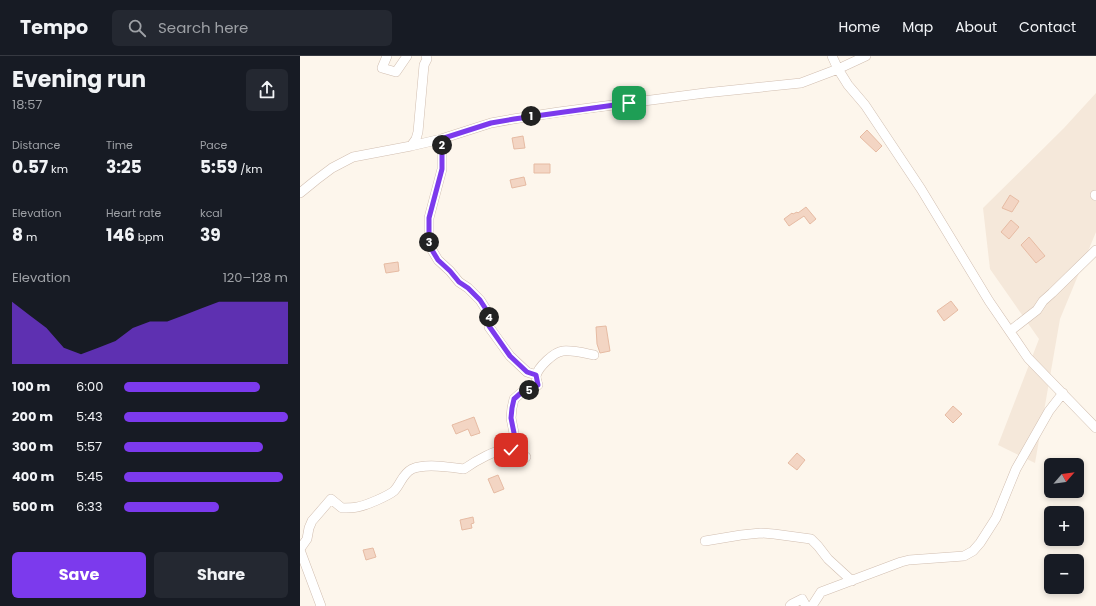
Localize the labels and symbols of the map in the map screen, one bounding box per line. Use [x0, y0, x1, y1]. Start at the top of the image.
pin [612, 86, 646, 120]
pin: 1 [521, 106, 541, 126]
pin: 2 [432, 135, 452, 155]
pin: 3 [419, 232, 439, 252]
pin: 4 [479, 307, 499, 327]
pin: 5 [519, 380, 539, 400]
pin [494, 433, 528, 467]
north arrow [1044, 458, 1084, 498]

